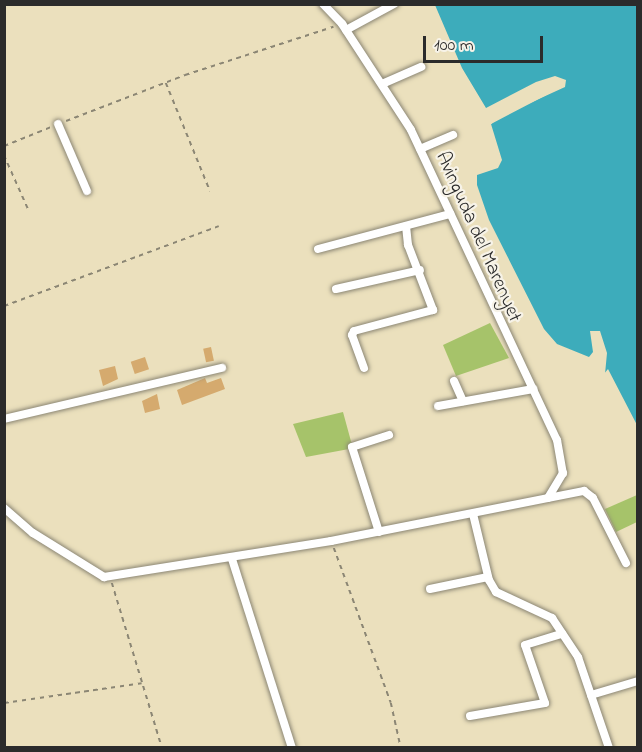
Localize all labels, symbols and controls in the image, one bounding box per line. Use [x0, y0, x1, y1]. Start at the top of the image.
scale bar [426, 24, 546, 62]
text: 100 m [434, 33, 474, 59]
street label: Avinguda del Marenyet [430, 148, 526, 326]

